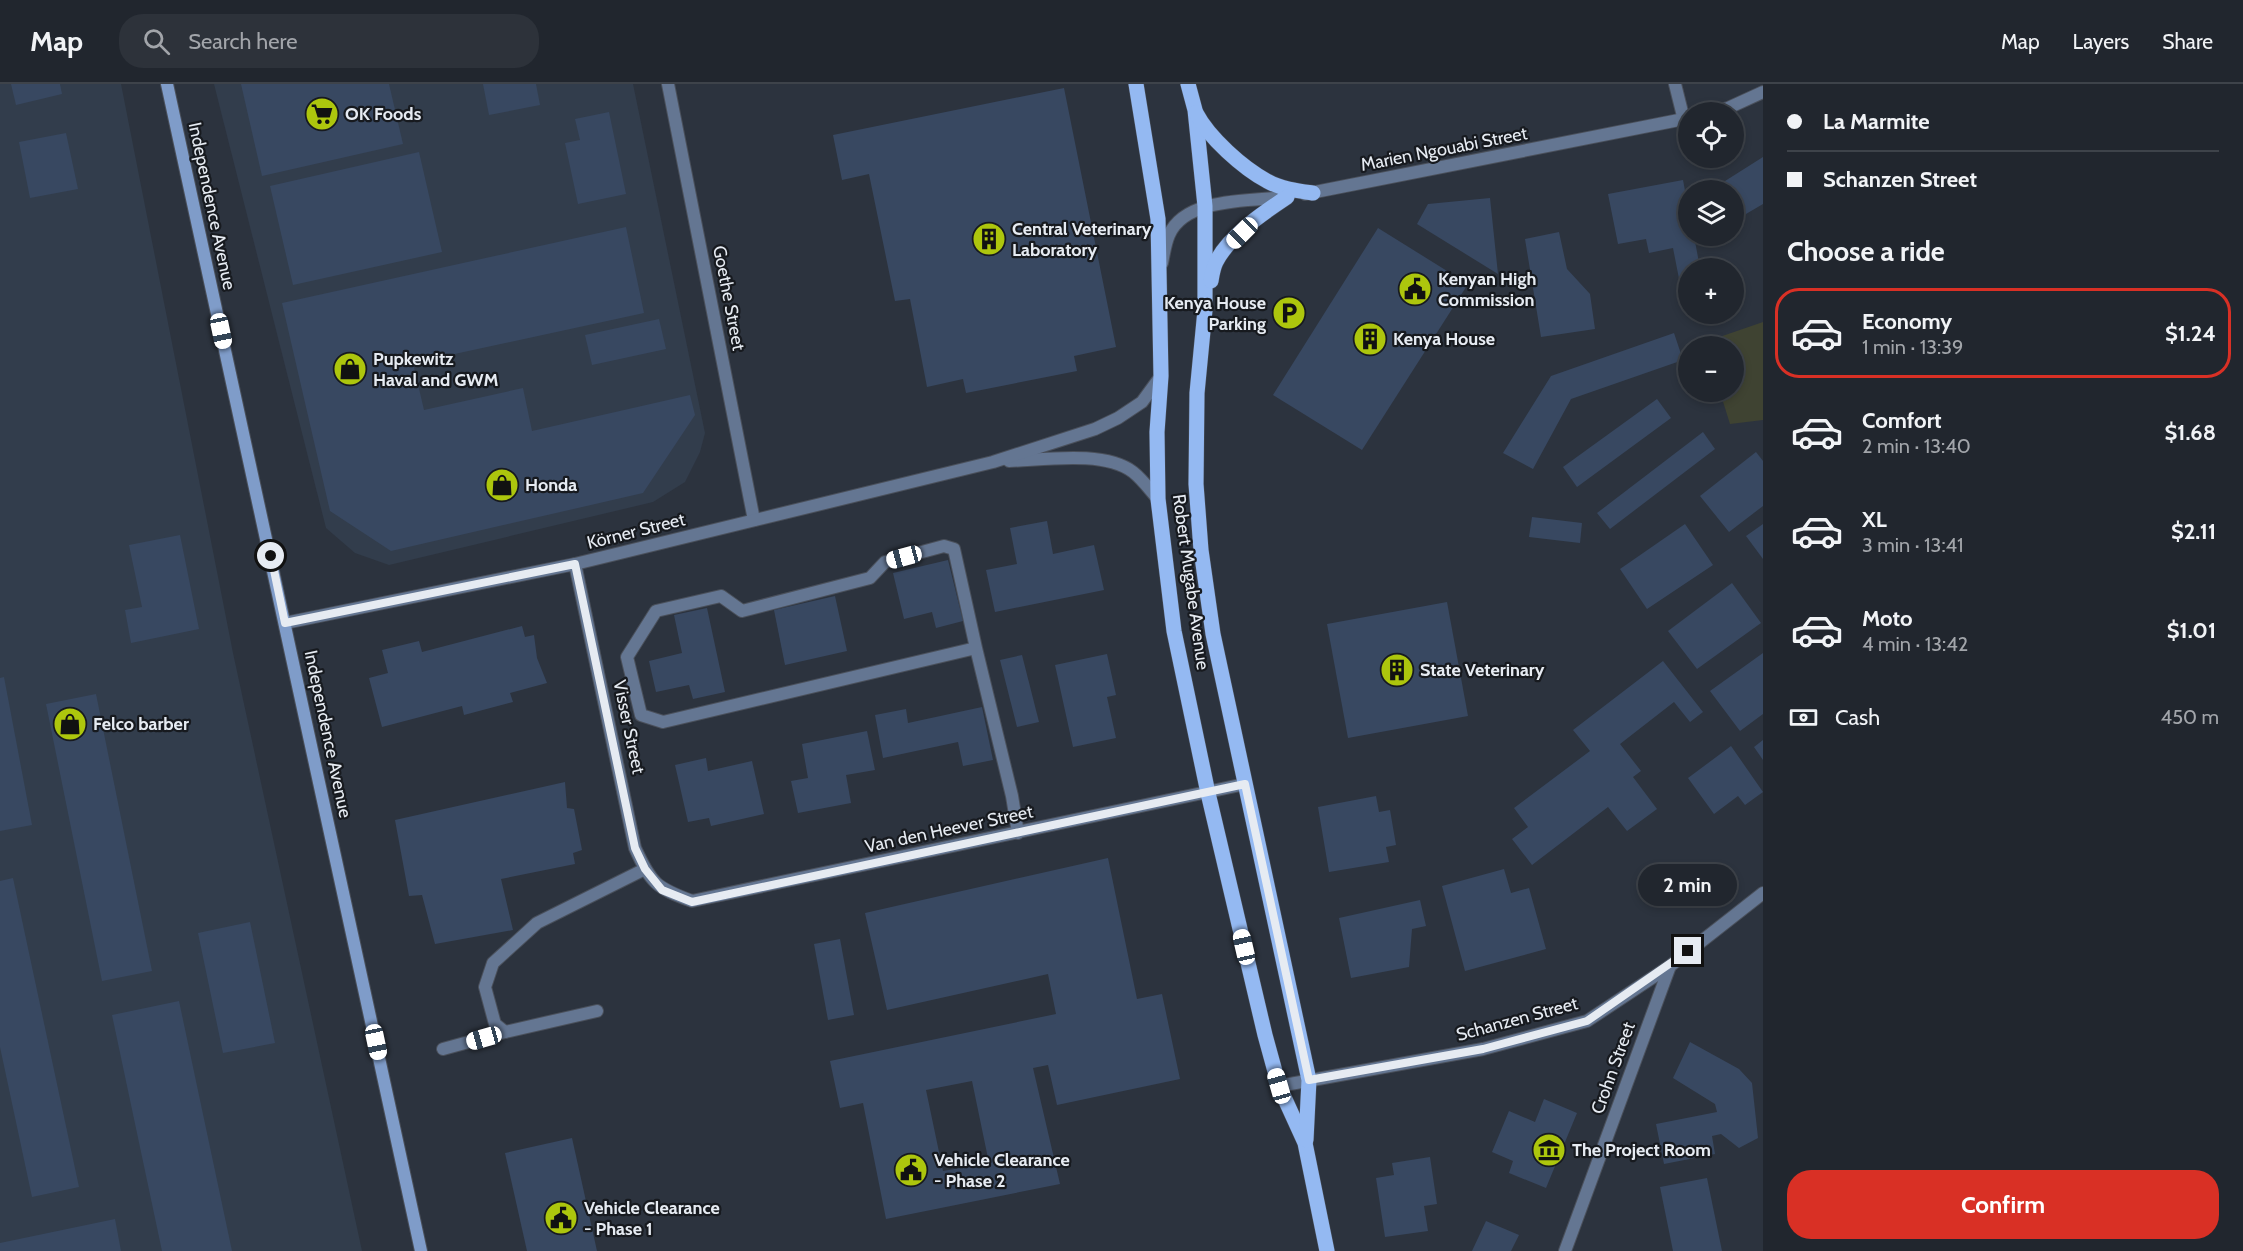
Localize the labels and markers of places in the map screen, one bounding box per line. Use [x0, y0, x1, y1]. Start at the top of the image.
supermarket icon: OK Foods [304, 96, 340, 132]
place label: OK Foods [345, 103, 422, 125]
place label: Central Veterinary Laboratory [1012, 218, 1152, 261]
building icon: Central Veterinary Laboratory [971, 221, 1007, 257]
place label: Kenyan High Commission [1438, 268, 1536, 311]
public building icon: Kenyan High Commission [1397, 271, 1433, 307]
place label: Kenya House Parking [1164, 292, 1266, 335]
parking icon: Kenya House Parking [1271, 295, 1307, 331]
building icon: Kenya House [1352, 321, 1388, 357]
place label: Kenya House [1393, 328, 1495, 350]
place label: Pupkewitz Haval and GWM [373, 348, 498, 391]
shop icon: Pupkewitz Haval and GWM [332, 351, 368, 387]
shop icon: Honda [484, 467, 520, 503]
place label: Honda [525, 474, 577, 496]
building icon: State Veterinary [1379, 652, 1415, 688]
place label: State Veterinary [1420, 659, 1545, 681]
shop icon: Felco barber [52, 706, 88, 742]
place label: Felco barber [93, 713, 189, 735]
museum icon: The Project Room [1531, 1132, 1567, 1168]
place label: The Project Room [1572, 1139, 1711, 1161]
place label: Vehicle Clearance - Phase 2 [934, 1149, 1070, 1192]
public building icon: Vehicle Clearance - Phase 2 [893, 1152, 929, 1188]
place label: Vehicle Clearance - Phase 1 [584, 1197, 720, 1240]
public building icon: Vehicle Clearance - Phase 1 [543, 1200, 579, 1236]

